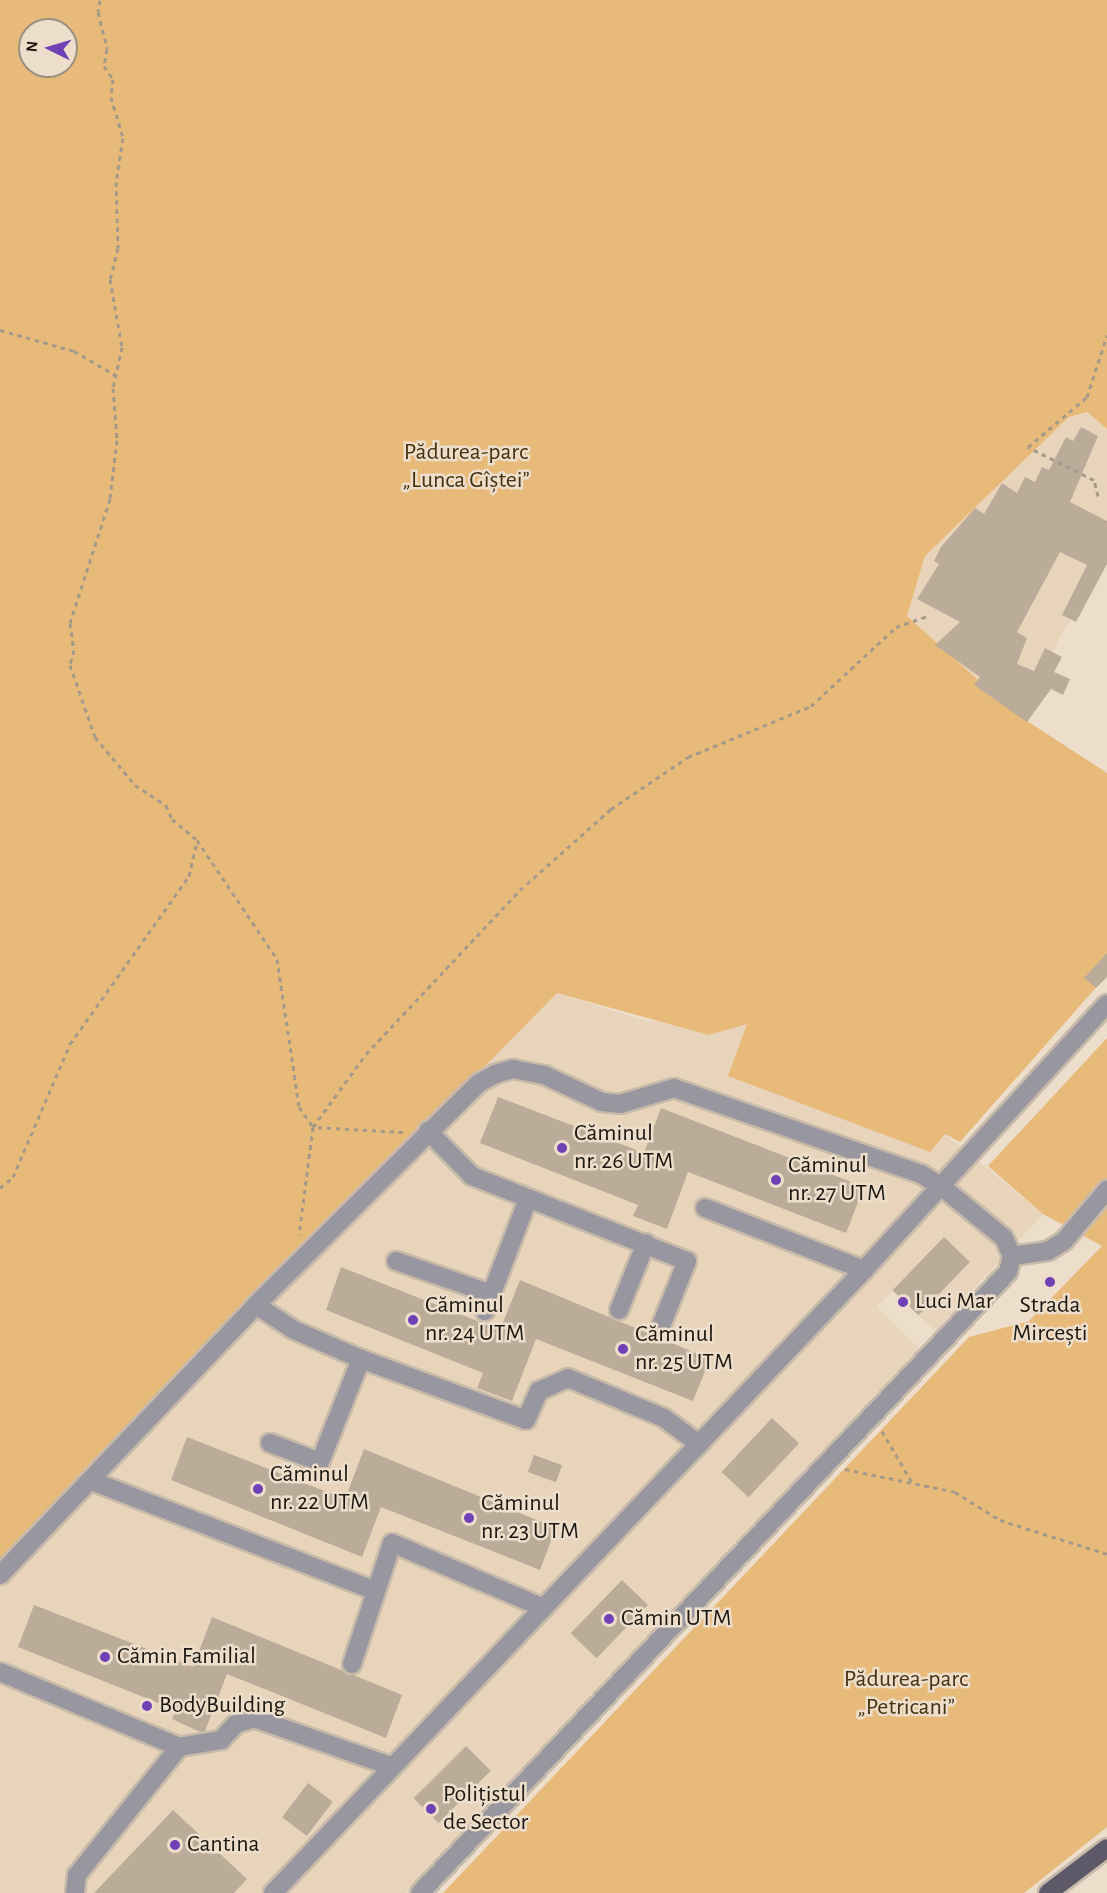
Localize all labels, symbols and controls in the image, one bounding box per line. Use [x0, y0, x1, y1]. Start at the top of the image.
north arrow [18, 18, 78, 78]
text: N [24, 40, 41, 53]
park label: Pădurea-parc „Lunca Gîștei” [402, 439, 530, 495]
place label: Căminul nr. 26 UTM [574, 1120, 673, 1176]
marker: Căminul nr. 26 UTM [555, 1141, 569, 1155]
place label: Căminul nr. 27 UTM [788, 1152, 886, 1208]
marker: Căminul nr. 27 UTM [769, 1173, 783, 1187]
marker: Strada Mircești [1043, 1275, 1057, 1289]
place label: Luci Mar [915, 1288, 993, 1316]
place label: Căminul nr. 24 UTM [425, 1292, 524, 1348]
place label: Strada Mircești [1012, 1292, 1088, 1348]
marker: Luci Mar [896, 1295, 910, 1309]
marker: Căminul nr. 24 UTM [406, 1313, 420, 1327]
place label: Căminul nr. 25 UTM [635, 1321, 733, 1377]
marker: Căminul nr. 25 UTM [616, 1342, 630, 1356]
place label: Căminul nr. 22 UTM [270, 1461, 369, 1517]
marker: Căminul nr. 22 UTM [251, 1482, 265, 1496]
place label: Căminul nr. 23 UTM [481, 1490, 579, 1546]
marker: Căminul nr. 23 UTM [462, 1511, 476, 1525]
place label: Cămin UTM [621, 1605, 731, 1633]
marker: Cămin UTM [602, 1612, 616, 1626]
place label: Cămin Familial [117, 1643, 256, 1671]
marker: Cămin Familial [98, 1650, 112, 1664]
park label: Pădurea-parc „Petricani” [844, 1666, 968, 1722]
place label: BodyBuilding [159, 1692, 285, 1720]
marker: BodyBuilding [140, 1699, 154, 1713]
place label: Polițistul de Sector [443, 1781, 528, 1837]
marker: Polițistul de Sector [424, 1802, 438, 1816]
place label: Cantina [187, 1831, 260, 1859]
marker: Cantina [168, 1838, 182, 1852]

